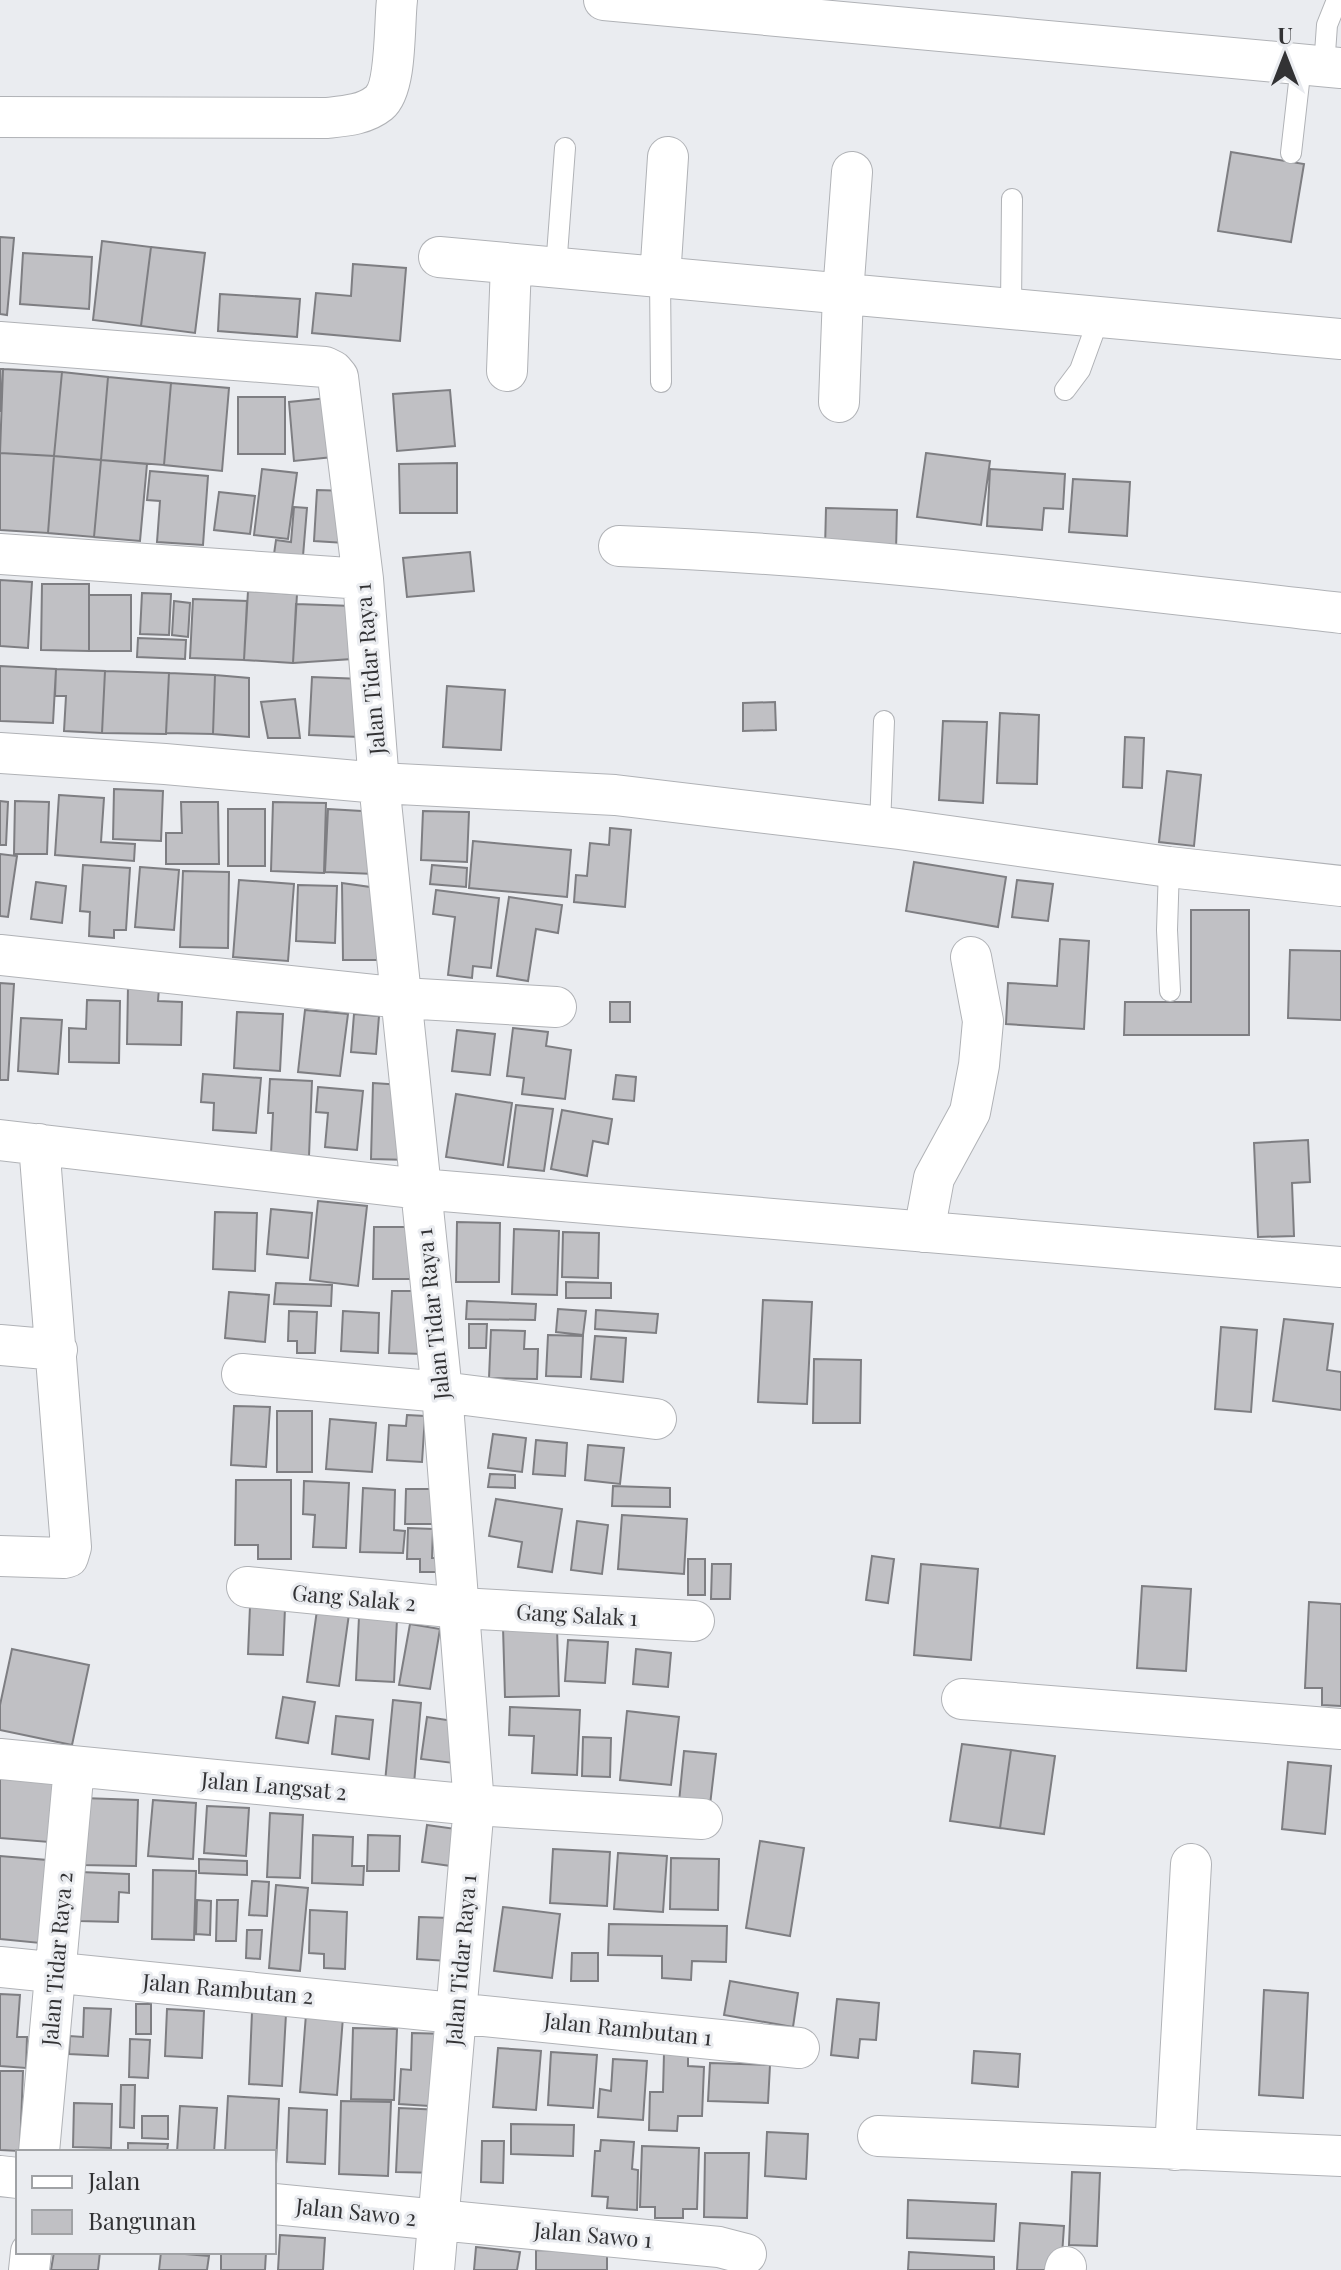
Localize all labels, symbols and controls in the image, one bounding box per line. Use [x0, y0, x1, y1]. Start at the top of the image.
north arrow [1245, 16, 1325, 96]
text: U [1277, 20, 1293, 50]
street label: Jalan Tidar Raya 1 [347, 582, 392, 757]
street label: Jalan Tidar Raya 1 [408, 1227, 456, 1402]
street label: Gang Salak 2 [291, 1577, 417, 1617]
street label: Gang Salak 1 [515, 1596, 639, 1632]
street label: Jalan Langsat 2 [199, 1764, 348, 1806]
street label: Jalan Tidar Raya 2 [33, 1871, 79, 2048]
street label: Jalan Tidar Raya 1 [437, 1873, 482, 2048]
street label: Jalan Rambutan 2 [140, 1966, 315, 2010]
street label: Jalan Rambutan 1 [542, 2004, 714, 2052]
legend [16, 2150, 276, 2254]
text: Jalan [87, 2164, 140, 2196]
street label: Jalan Sawo 2 [293, 2190, 418, 2232]
text: Bangunan [88, 2204, 196, 2236]
street label: Jalan Sawo 1 [532, 2214, 653, 2254]

